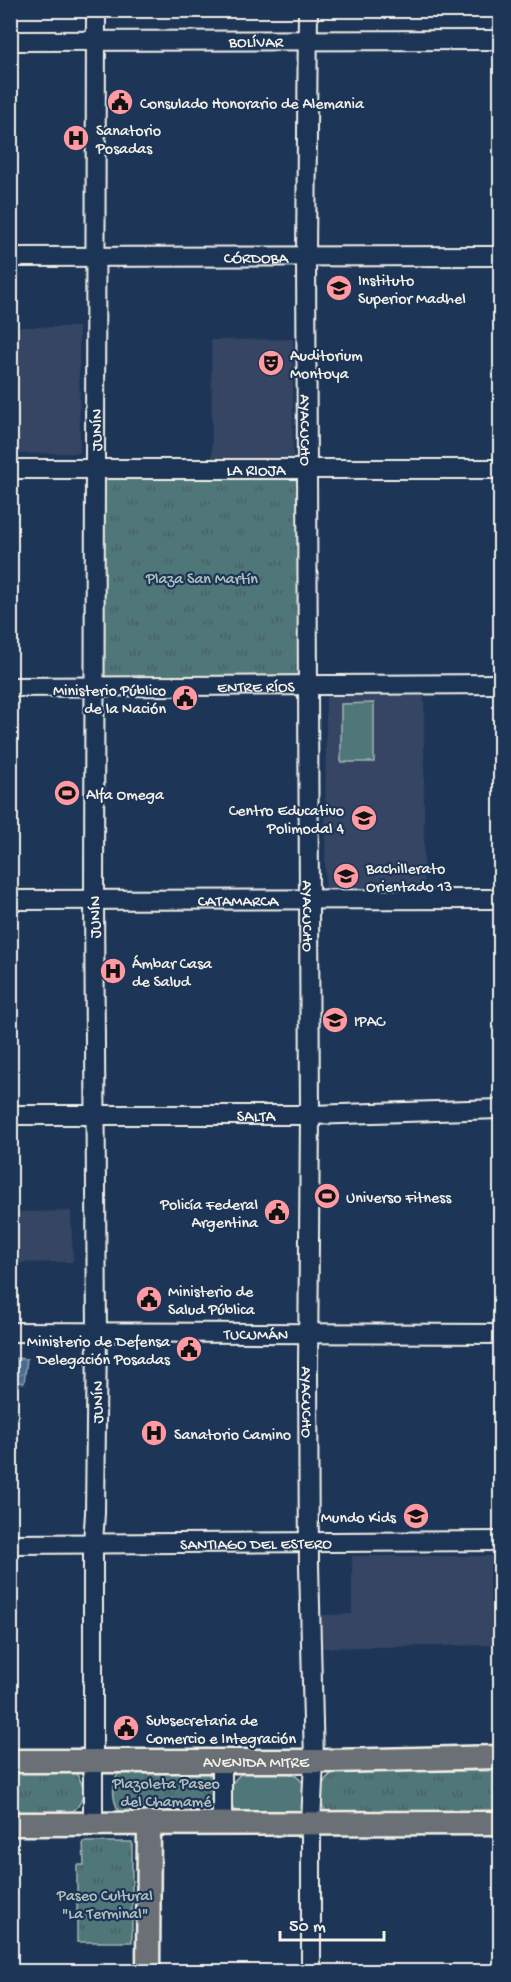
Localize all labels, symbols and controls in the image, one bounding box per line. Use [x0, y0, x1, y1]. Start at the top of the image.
street label: BOLÍVAR [228, 33, 284, 54]
public building icon: Consulado Honorario de Alemania [105, 87, 135, 117]
place label: Consulado Honorario de Alemania [140, 96, 365, 115]
hospital icon: Sanatorio Posadas [61, 123, 91, 153]
place label: Sanatorio Posadas [95, 123, 161, 160]
street label: CÓRDOBA [224, 250, 290, 270]
school or university icon: Instituto Superior Madhel [324, 273, 354, 303]
place label: Instituto Superior Madhel [358, 273, 466, 310]
theatre icon: Auditorium Montoya [256, 348, 286, 378]
place label: Auditorium Montoya [290, 348, 363, 385]
street label: AYACUCHO [294, 394, 313, 466]
street label: JUNÍN [88, 409, 108, 451]
street label: LA RIOJA [227, 463, 287, 482]
park label: Plaza San Martín [145, 571, 258, 590]
street label: ENTRE RÍOS [217, 678, 296, 699]
place label: Ministerio Público de la Nación [53, 683, 166, 720]
public building icon: Ministerio Público de la Nación [170, 683, 200, 713]
sports icon: Alfa Omega [52, 778, 82, 808]
place label: Alfa Omega [86, 787, 165, 806]
place label: Centro Educativo Polimodal 4 [229, 803, 344, 840]
school or university icon: Centro Educativo Polimodal 4 [349, 803, 379, 833]
school or university icon: Bachillerato Orientado 13 [331, 861, 361, 891]
place label: Bachillerato Orientado 13 [365, 861, 452, 898]
street label: AYACUCHO [296, 880, 315, 952]
street label: CATAMARCA [198, 893, 280, 913]
street label: JUNÍN [87, 896, 107, 938]
place label: Ámbar Casa de Salud [132, 955, 213, 993]
hospital icon: Ámbar Casa de Salud [98, 956, 128, 986]
school or university icon: IPAC [320, 1005, 350, 1035]
place label: IPAC [354, 1014, 386, 1033]
street label: SALTA [237, 1109, 277, 1128]
sports icon: Universo Fitness [312, 1181, 342, 1211]
place label: Universo Fitness [346, 1190, 452, 1209]
place label: Policía Federal Argentina [159, 1197, 259, 1234]
public building icon: Policía Federal Argentina [262, 1197, 292, 1227]
public building icon: Ministerio de Salud Pública [134, 1284, 164, 1314]
place label: Ministerio de Salud Pública [168, 1284, 256, 1321]
street label: TUCUMÁN [223, 1326, 288, 1346]
place label: Ministerio de Defensa Delegación Posadas [27, 1334, 171, 1371]
public building icon: Ministerio de Defensa Delegación Posadas [174, 1334, 204, 1364]
street label: AYACUCHO [295, 1366, 314, 1438]
street label: JUNÍN [89, 1381, 109, 1423]
hospital icon: Sanatorio Camino [139, 1418, 169, 1448]
place label: Sanatorio Camino [174, 1427, 291, 1446]
school or university icon: Mundo Kids [401, 1501, 431, 1531]
place label: Mundo Kids [321, 1510, 397, 1529]
street label: SANTIAGO DEL ESTERO [180, 1536, 332, 1556]
public building icon: Subsecretaria de Comercio e Integración [111, 1713, 141, 1743]
place label: Subsecretaria de Comercio e Integración [146, 1713, 296, 1750]
street label: AVENIDA MITRE [203, 1755, 310, 1774]
park label: Plazoleta Paseo del Chamamé [111, 1776, 220, 1813]
park label: Paseo Cultural "La Terminal" [56, 1888, 153, 1925]
scale bar [280, 1904, 384, 1942]
text: 50 m [289, 1917, 326, 1938]

